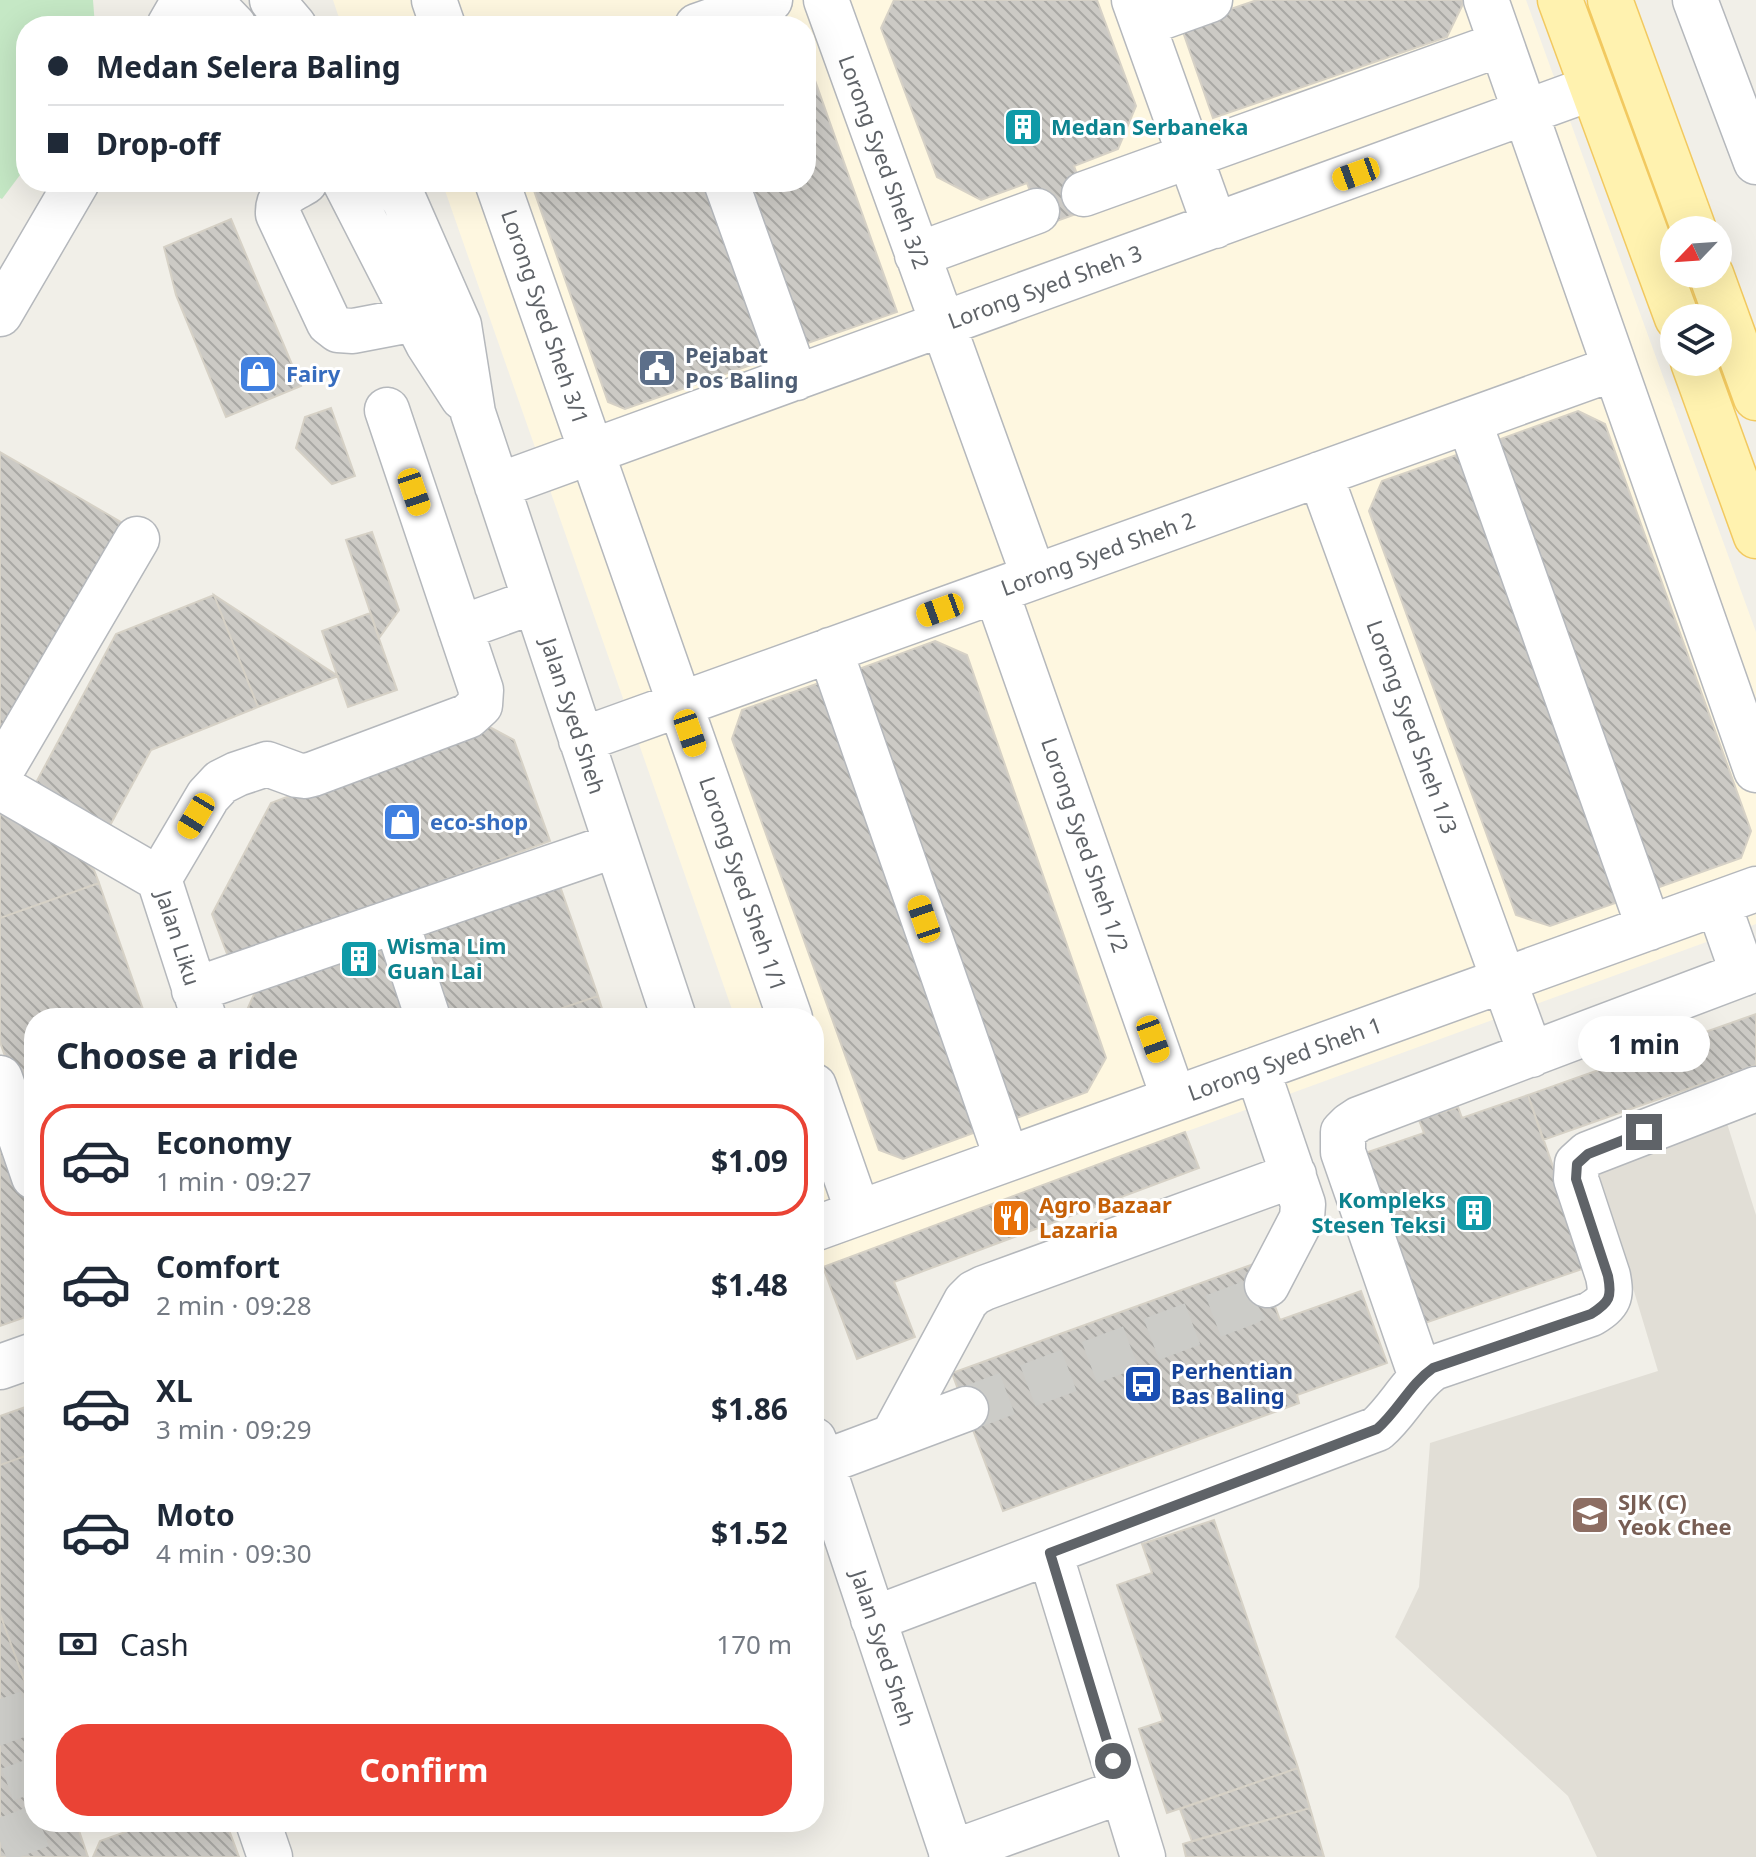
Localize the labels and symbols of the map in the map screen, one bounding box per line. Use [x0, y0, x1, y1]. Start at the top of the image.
street label: Lorong Syed Sheh 3/2 [832, 51, 938, 273]
building icon: Medan Serbaneka [1002, 106, 1044, 148]
place label: Medan Serbaneka [1051, 111, 1248, 141]
car [1329, 155, 1383, 193]
street label: Lorong Syed Sheh 3/1 [495, 205, 597, 428]
north arrow [1660, 216, 1732, 288]
street label: Lorong Syed Sheh 3 [943, 237, 1146, 335]
place label: Pejabat Pos Baling [685, 339, 798, 394]
public building icon: Pejabat Pos Baling [636, 347, 678, 389]
shop icon: Fairy [237, 353, 279, 395]
place label: Fairy [286, 358, 341, 388]
car [395, 465, 433, 519]
street label: Lorong Syed Sheh 2 [996, 504, 1199, 602]
car [913, 591, 967, 629]
street label: Lorong Syed Sheh 1/3 [1360, 616, 1466, 838]
street label: Jalan Syed Sheh [534, 632, 613, 798]
car [671, 706, 709, 760]
street label: Lorong Syed Sheh 1/2 [1035, 733, 1137, 956]
street label: Lorong Syed Sheh 1/1 [693, 772, 795, 995]
car [173, 789, 219, 843]
shop icon: eco-shop [381, 801, 423, 843]
place label: eco-shop [430, 806, 528, 836]
street label: Jalan Liku [149, 884, 208, 989]
car [905, 892, 943, 946]
place label: Wisma Lim Guan Lai [387, 930, 507, 985]
building icon: Wisma Lim Guan Lai [338, 938, 380, 980]
street label: Lorong Syed Sheh 1 [1183, 1009, 1386, 1107]
car [1134, 1012, 1172, 1066]
callout: 1 min [1578, 1016, 1710, 1072]
route end [1626, 1114, 1662, 1150]
place label: Kompleks Stesen Teksi [1311, 1184, 1446, 1239]
place label: Agro Bazaar Lazaria [1039, 1189, 1172, 1244]
building icon: Kompleks Stesen Teksi [1453, 1192, 1495, 1234]
restaurant icon: Agro Bazaar Lazaria [990, 1197, 1032, 1239]
place label: Perhentian Bas Baling [1171, 1355, 1293, 1410]
bus stop icon: Perhentian Bas Baling [1122, 1363, 1164, 1405]
place label: SJK (C) Yeok Chee [1618, 1486, 1732, 1541]
school or university icon: SJK (C) Yeok Chee [1569, 1494, 1611, 1536]
street label: Jalan Syed Sheh [844, 1564, 923, 1730]
route start [1095, 1743, 1131, 1779]

